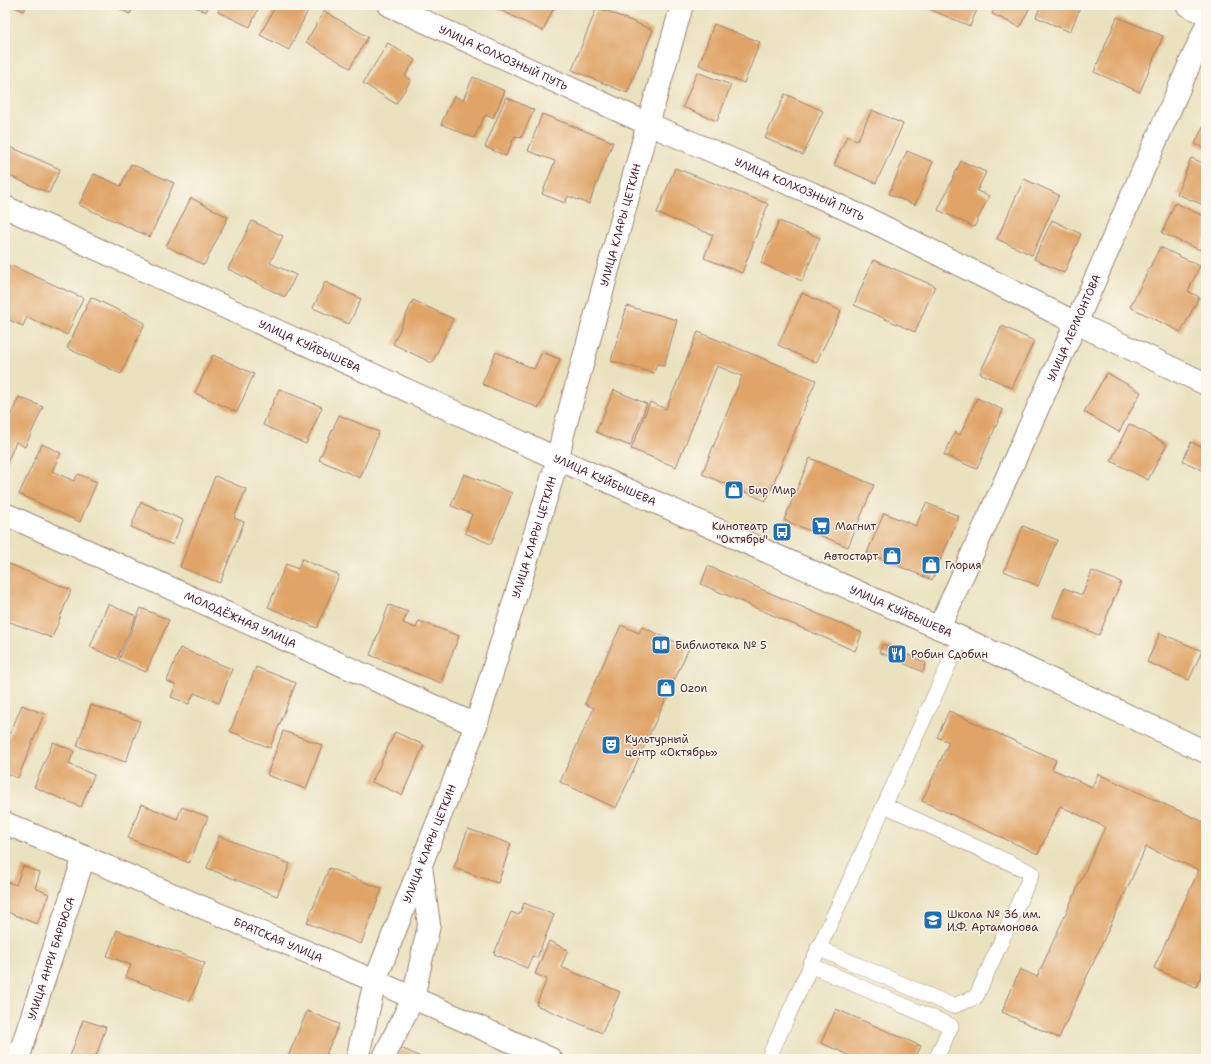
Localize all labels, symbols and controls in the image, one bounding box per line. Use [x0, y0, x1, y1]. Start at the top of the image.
street label: УЛИЦА КОЛХОЗНЫЙ ПУТЬ [437, 21, 571, 94]
street label: УЛИЦА КОЛХОЗНЫЙ ПУТЬ [732, 154, 867, 224]
street label: УЛИЦА КЛАРЫ ЦЕТКИН [596, 162, 644, 288]
street label: УЛИЦА ЛЕРМОНТОВА [1043, 272, 1104, 384]
street label: УЛИЦА КУЙБЫШЕВА [256, 316, 363, 376]
street label: УЛИЦА КУЙБЫШЕВА [551, 450, 659, 509]
street label: УЛИЦА КЛАРЫ ЦЕТКИН [508, 474, 560, 600]
shop icon: Бир Мир [723, 479, 745, 501]
place label: Бир Мир [748, 483, 796, 498]
supermarket icon: Магнит [810, 515, 832, 537]
place label: Кинотеатр "Октябрь" [712, 519, 768, 547]
place label: Магнит [835, 519, 876, 534]
bus stop icon: Кинотеатр "Октябрь" [771, 521, 793, 543]
shop icon: Автостарт [881, 545, 903, 567]
place label: Автостарт [824, 549, 878, 564]
shop icon: Глория [920, 554, 942, 576]
place label: Глория [945, 558, 981, 573]
street label: УЛИЦА КУЙБЫШЕВА [847, 582, 955, 640]
street label: МОЛОДЁЖНАЯ УЛИЦА [182, 588, 299, 651]
library icon: Библиотека № 5 [650, 634, 672, 656]
place label: Библиотека № 5 [675, 638, 767, 653]
restaurant icon: Робин Сдобин [886, 643, 908, 665]
place label: Робин Сдобин [911, 647, 988, 662]
shop icon: Ozon [655, 677, 677, 699]
place label: Ozon [680, 681, 708, 696]
place label: Культурный центр «Октябрь» [625, 732, 718, 760]
theatre icon: Культурный центр «Октябрь» [600, 734, 622, 756]
street label: УЛИЦА КЛАРЫ ЦЕТКИН [399, 782, 460, 905]
street label: УЛИЦА АНРИ БАРБЮСА [24, 895, 78, 1022]
place label: Школа № 36 им. И.Ф. Артамонова [947, 907, 1041, 935]
school or university icon: Школа № 36 им. И.Ф. Артамонова [922, 909, 944, 931]
street label: БРАТСКАЯ УЛИЦА [231, 914, 325, 965]

